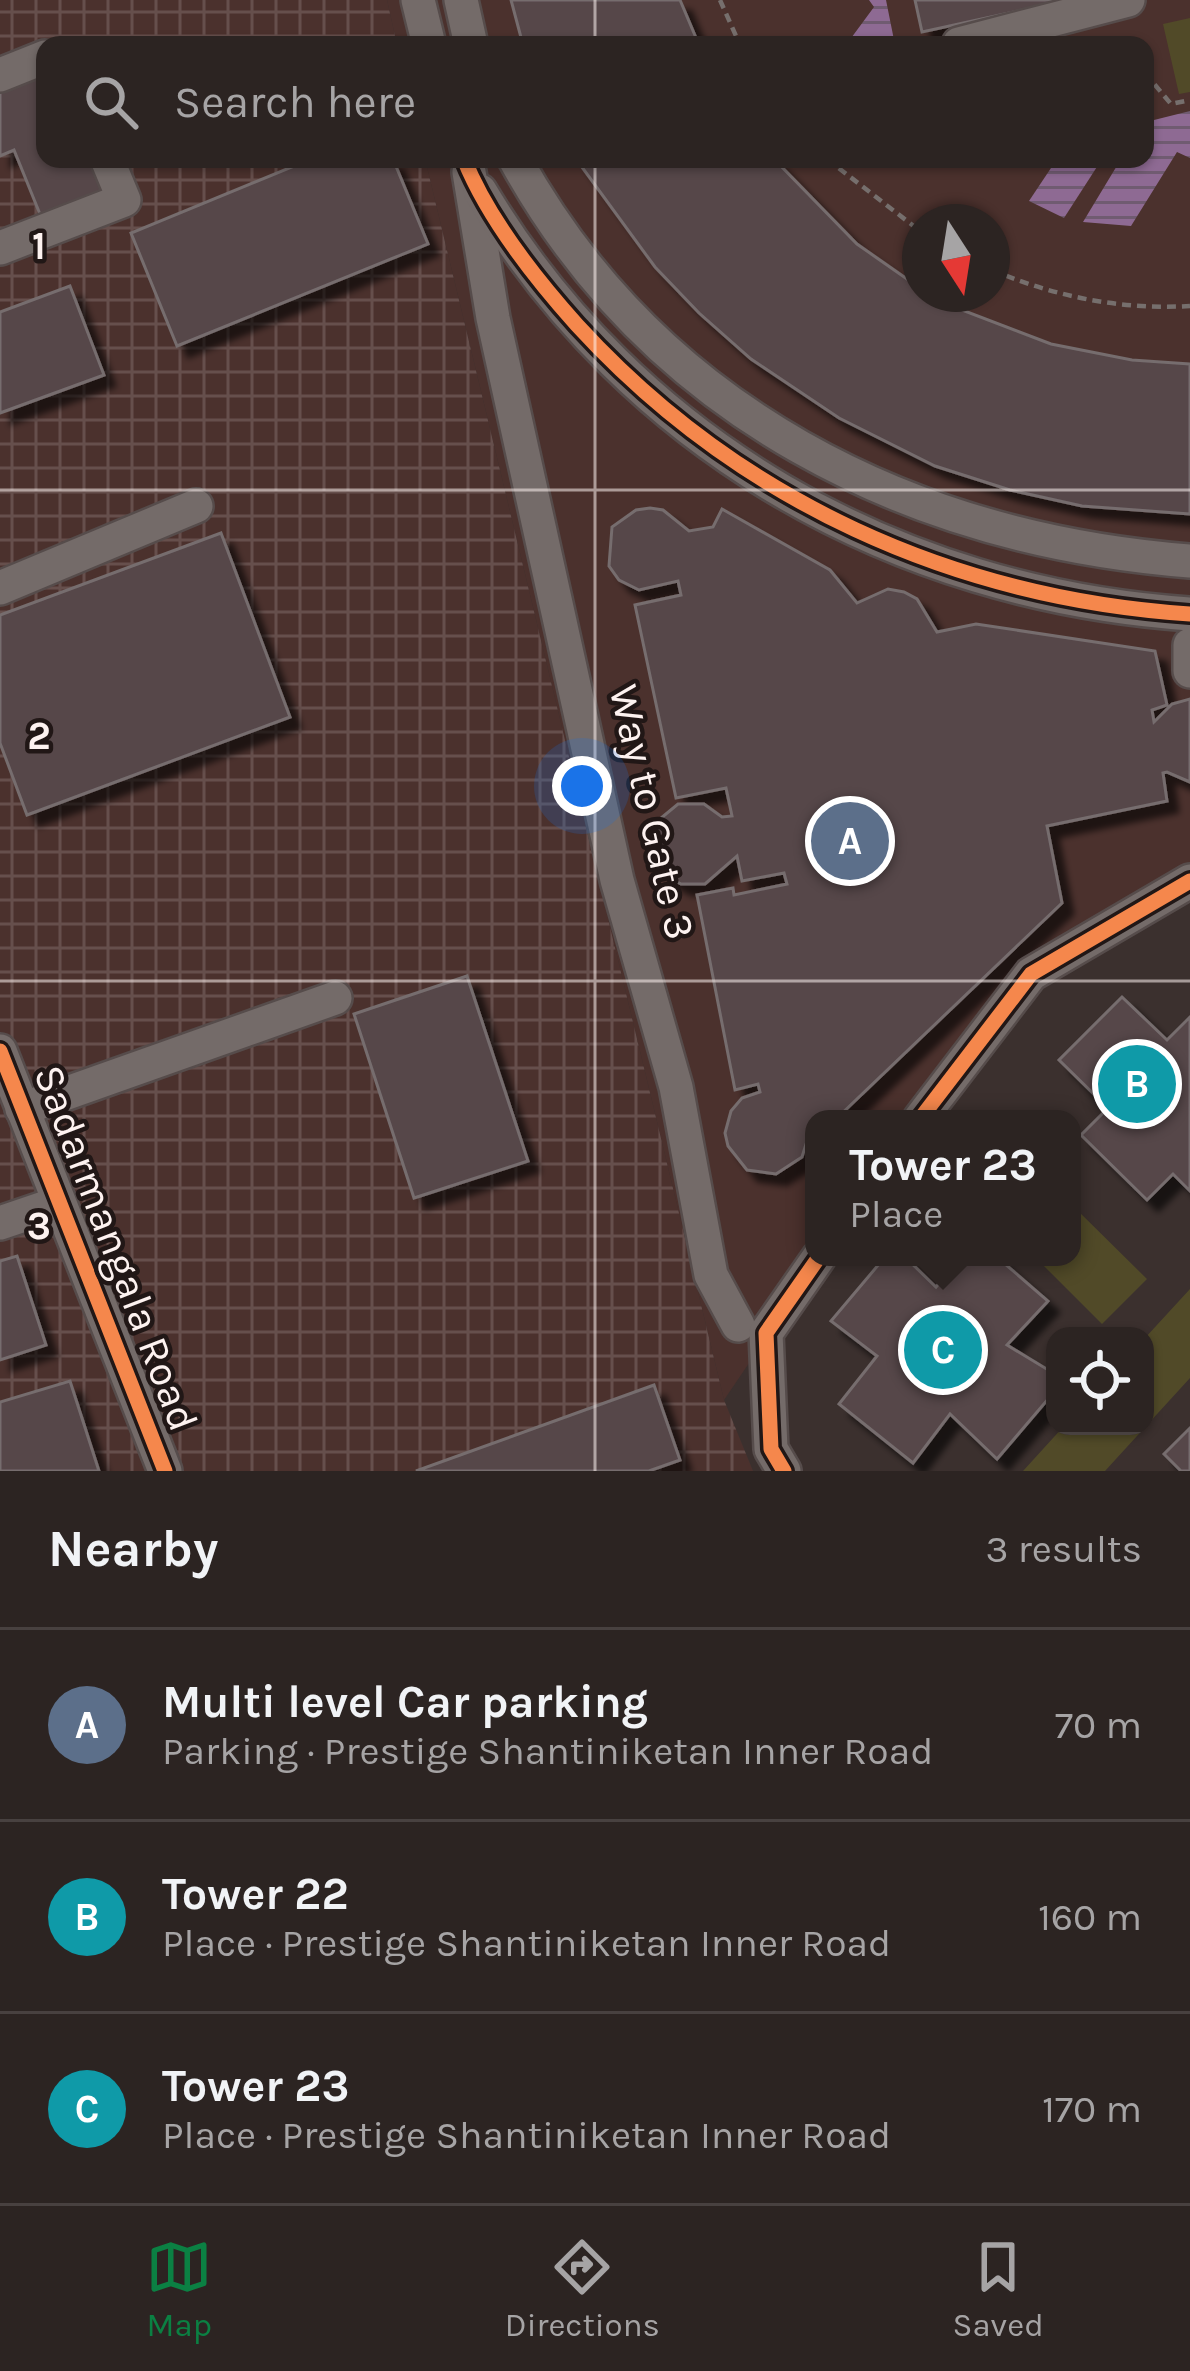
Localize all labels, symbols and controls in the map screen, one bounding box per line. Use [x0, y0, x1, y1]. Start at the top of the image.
search box [36, 36, 1154, 168]
icon: search [78, 69, 144, 135]
text: Search here [174, 76, 416, 128]
north arrow [902, 204, 1010, 312]
text: 1 [32, 223, 46, 269]
street label: Way to Gate 3 [598, 680, 706, 944]
text: 2 [27, 713, 51, 759]
your location [552, 756, 612, 816]
pin: A [811, 796, 889, 886]
pin: B [1098, 1039, 1176, 1129]
street label: Sadarmangala Road [23, 1058, 209, 1438]
popup [805, 1110, 1081, 1266]
text: Tower 23 [849, 1139, 1037, 1191]
text: Place [849, 1191, 943, 1237]
text: 3 [27, 1203, 51, 1249]
pin: C [904, 1305, 982, 1395]
map controls [1046, 1327, 1154, 1435]
button: locate [1046, 1327, 1154, 1435]
text: Nearby [48, 1519, 218, 1579]
text: 3 results [985, 1526, 1142, 1572]
text: Multi level Car parking [162, 1676, 648, 1728]
text: A [75, 1702, 99, 1748]
text: 70 m [1055, 1702, 1142, 1748]
text: Parking · Prestige Shantiniketan Inner Road [162, 1728, 933, 1774]
text: Tower 22 [162, 1868, 349, 1920]
text: B [74, 1894, 100, 1940]
text: 160 m [1038, 1894, 1142, 1940]
text: Place · Prestige Shantiniketan Inner Road [162, 1920, 891, 1966]
text: Tower 23 [162, 2060, 350, 2112]
text: C [75, 2086, 99, 2132]
text: 170 m [1042, 2086, 1142, 2132]
text: Place · Prestige Shantiniketan Inner Road [162, 2112, 891, 2158]
tab: Map [146, 2234, 212, 2344]
tab: Directions [505, 2234, 660, 2344]
tab: Saved [953, 2234, 1044, 2344]

